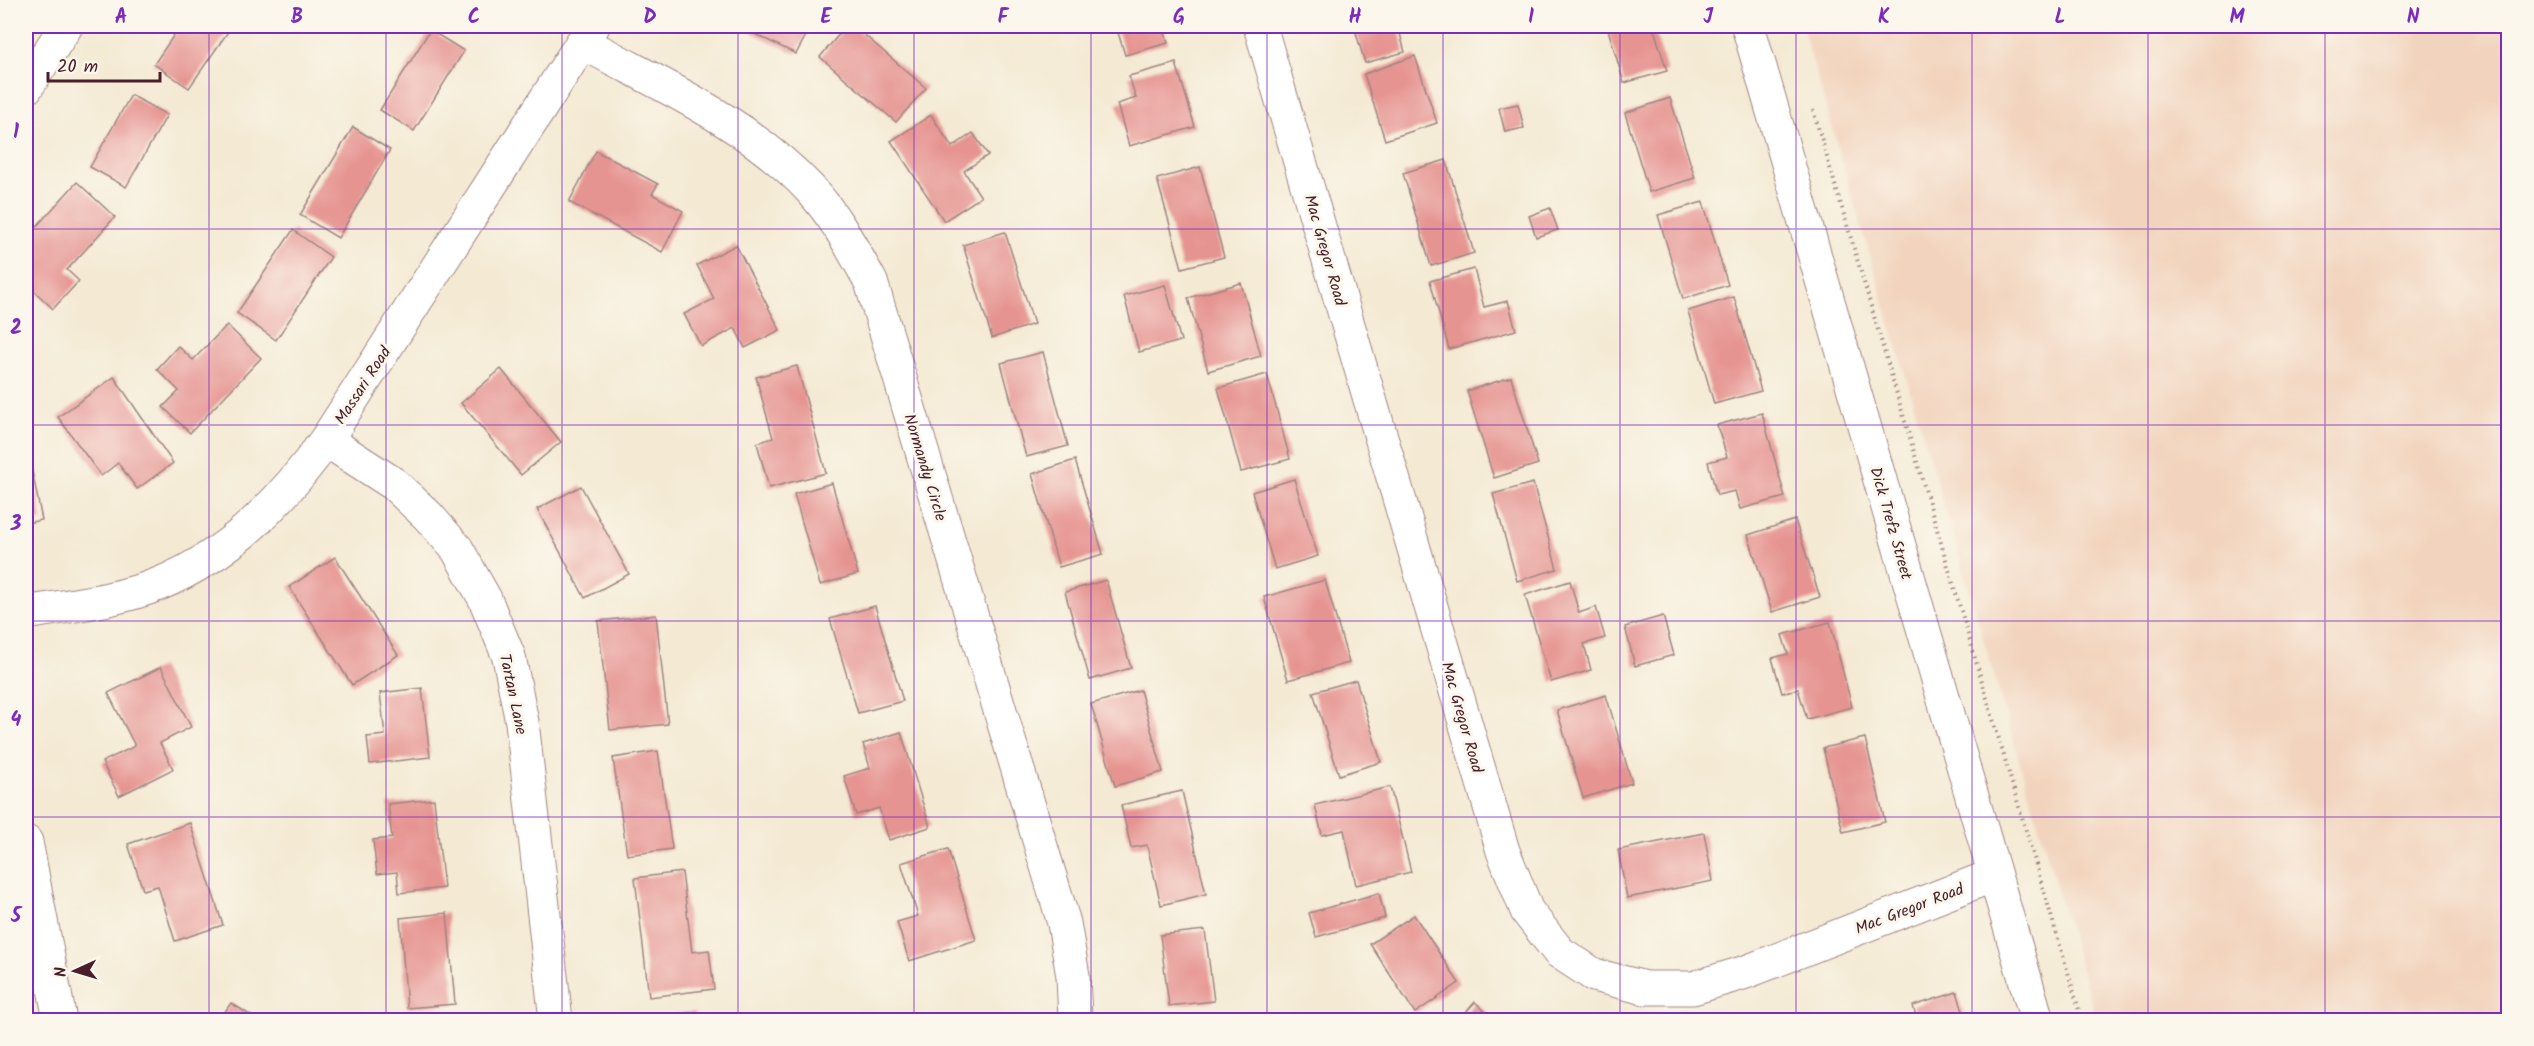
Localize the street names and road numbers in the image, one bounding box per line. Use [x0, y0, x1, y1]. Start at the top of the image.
street label: Mac Gregor Road [1297, 192, 1353, 310]
street label: Massari Road [329, 341, 398, 430]
street label: Normandy Circle [896, 411, 953, 524]
street label: Dick Trefz Street [1863, 464, 1919, 584]
street label: Tartan Lane [492, 652, 533, 737]
street label: Mac Gregor Road [1434, 659, 1490, 777]
street label: Mac Gregor Road [1852, 877, 1968, 942]

